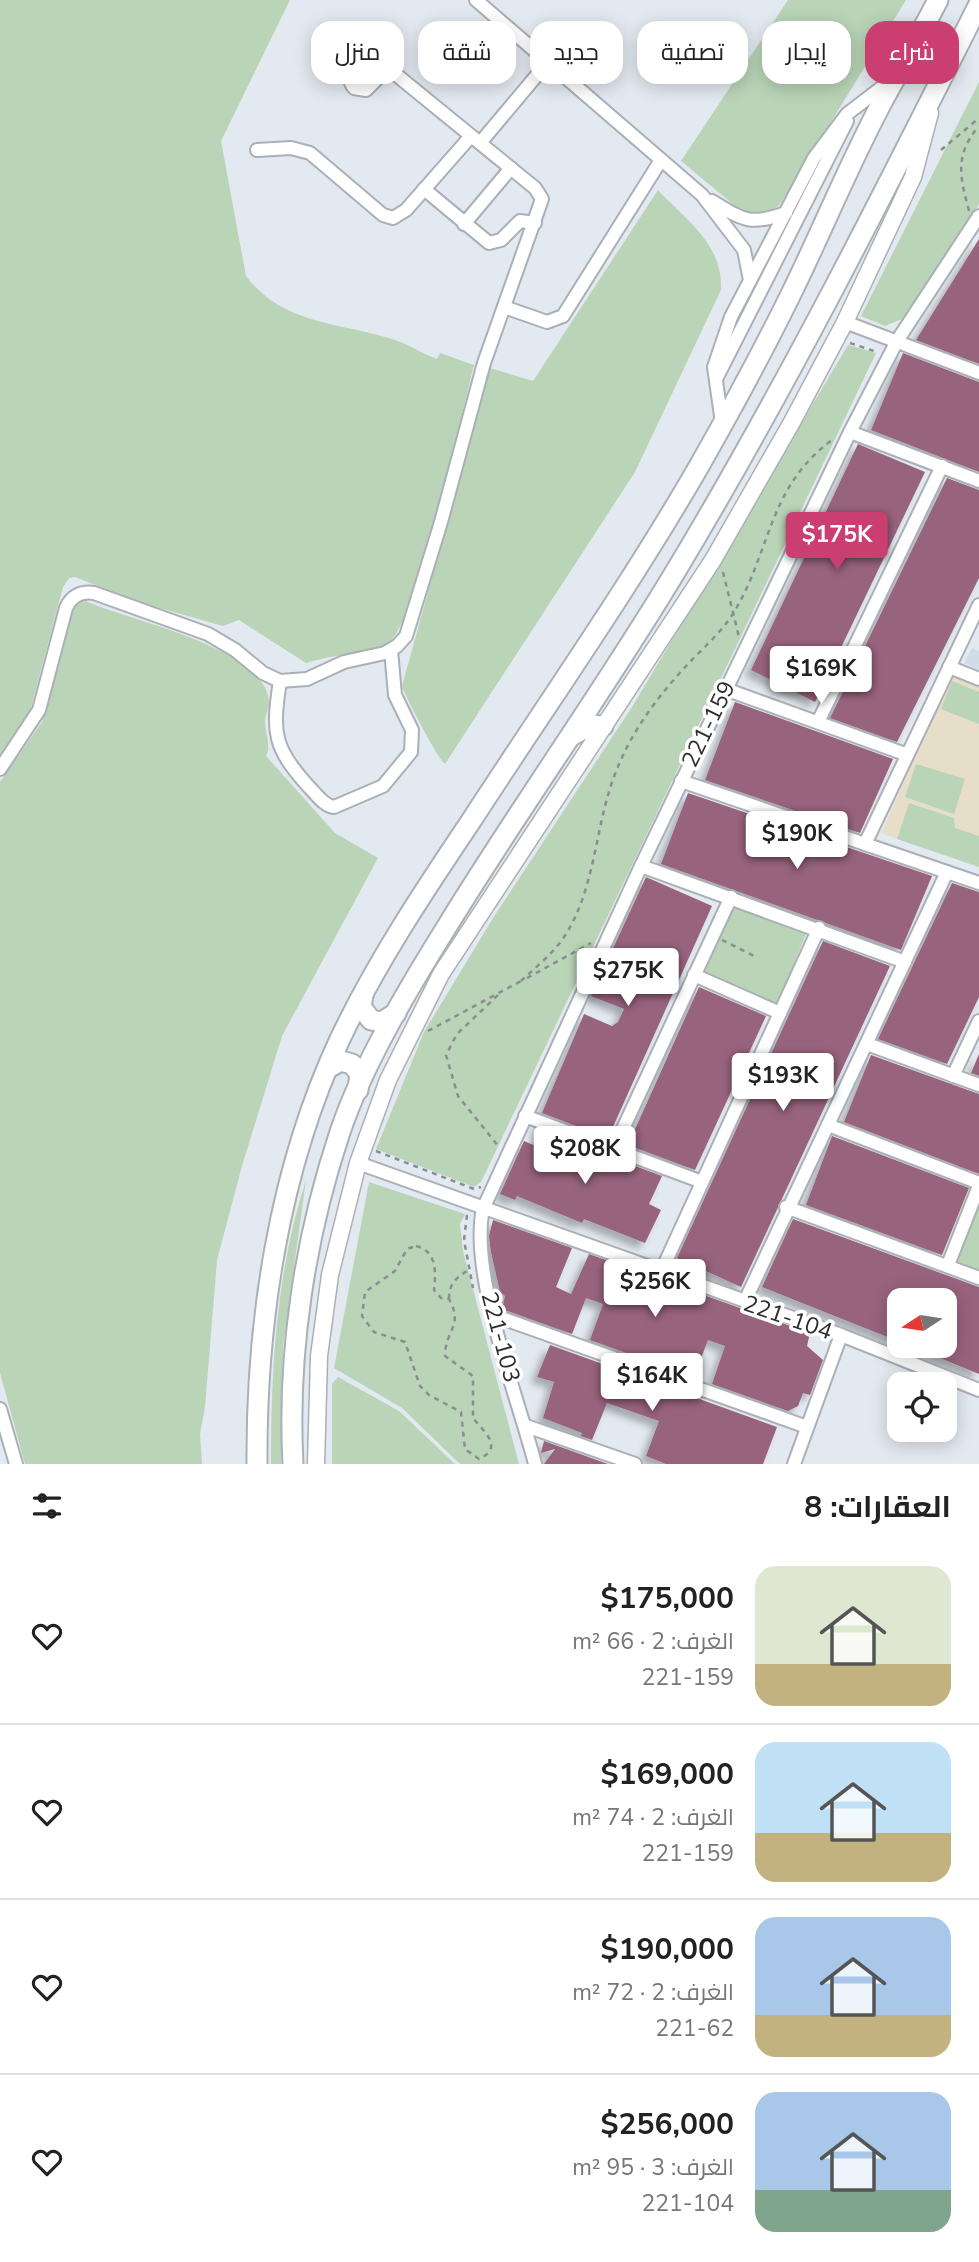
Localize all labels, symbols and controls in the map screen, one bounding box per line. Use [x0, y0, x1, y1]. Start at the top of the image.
chip: منزل [311, 21, 404, 84]
chip: شقة [418, 21, 516, 84]
chip: جديد [530, 21, 623, 84]
chip: تصفية [637, 21, 748, 84]
chip: إيجار [762, 21, 851, 84]
chip: شراء [865, 21, 959, 84]
pin: $175K [788, 512, 886, 572]
text: $175K [802, 519, 872, 550]
pin: $169K [772, 646, 870, 706]
text: $169K [786, 653, 856, 684]
street label: 221-159 [674, 676, 743, 773]
pin: $190K [748, 812, 846, 871]
text: $190K [762, 818, 832, 849]
pin: $275K [579, 948, 677, 1008]
text: $275K [593, 955, 663, 986]
pin: $193K [734, 1054, 832, 1113]
text: $193K [748, 1060, 818, 1091]
pin: $208K [536, 1126, 634, 1186]
text: $208K [550, 1133, 620, 1164]
pin: $256K [606, 1260, 704, 1319]
text: $256K [620, 1266, 690, 1297]
street label: 221-103 [474, 1288, 527, 1386]
street label: 221-104 [739, 1288, 837, 1347]
north arrow [887, 1288, 957, 1358]
map controls [887, 1288, 957, 1442]
pin: $164K [603, 1354, 701, 1413]
text: $164K [617, 1360, 687, 1391]
button: locate [887, 1372, 957, 1442]
icon: filters [28, 1487, 66, 1525]
text: العقارات: 8 [804, 1487, 951, 1528]
text: $175,000 [601, 1578, 734, 1619]
icon: home [811, 1594, 895, 1678]
icon: heart [28, 1617, 66, 1655]
text: الغرف: 2 · 66 m² [572, 1626, 734, 1657]
text: 221-159 [641, 1662, 734, 1693]
text: $169,000 [601, 1754, 734, 1795]
icon: home [811, 1770, 895, 1854]
icon: heart [28, 1793, 66, 1831]
text: الغرف: 2 · 74 m² [572, 1802, 734, 1833]
text: 221-159 [641, 1838, 734, 1869]
text: $190,000 [601, 1929, 734, 1970]
icon: home [811, 1945, 895, 2029]
icon: heart [28, 1968, 66, 2006]
text: الغرف: 2 · 72 m² [572, 1977, 734, 2008]
text: 221-62 [655, 2013, 734, 2044]
text: $256,000 [601, 2104, 734, 2145]
icon: home [811, 2120, 895, 2204]
icon: heart [28, 2143, 66, 2181]
text: الغرف: 3 · 95 m² [572, 2152, 734, 2183]
text: 221-104 [641, 2188, 734, 2219]

